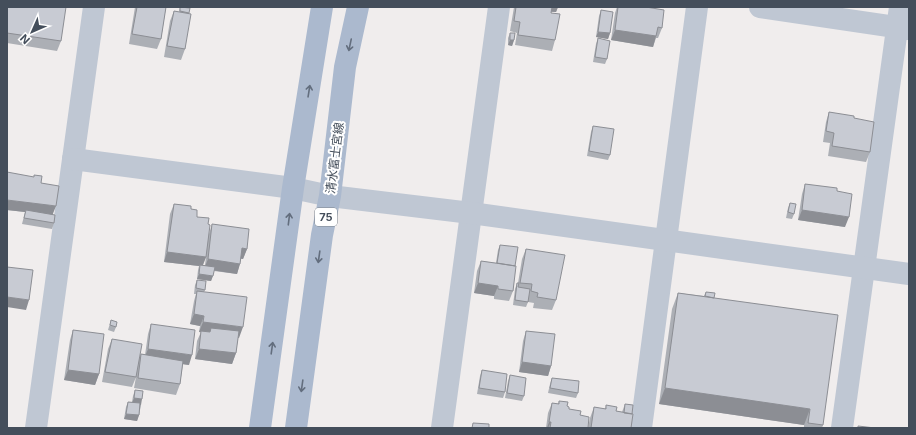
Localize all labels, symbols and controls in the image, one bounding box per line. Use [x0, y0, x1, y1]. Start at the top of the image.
north arrow [12, 12, 52, 52]
text: N [17, 31, 33, 47]
one-way arrow [345, 38, 353, 51]
one-way arrow [305, 84, 313, 97]
street label: 清水富士宮線 [323, 121, 346, 195]
road number: 75 [315, 208, 337, 226]
one-way arrow [285, 213, 293, 226]
one-way arrow [315, 250, 323, 263]
one-way arrow [268, 342, 275, 355]
one-way arrow [298, 379, 306, 392]

